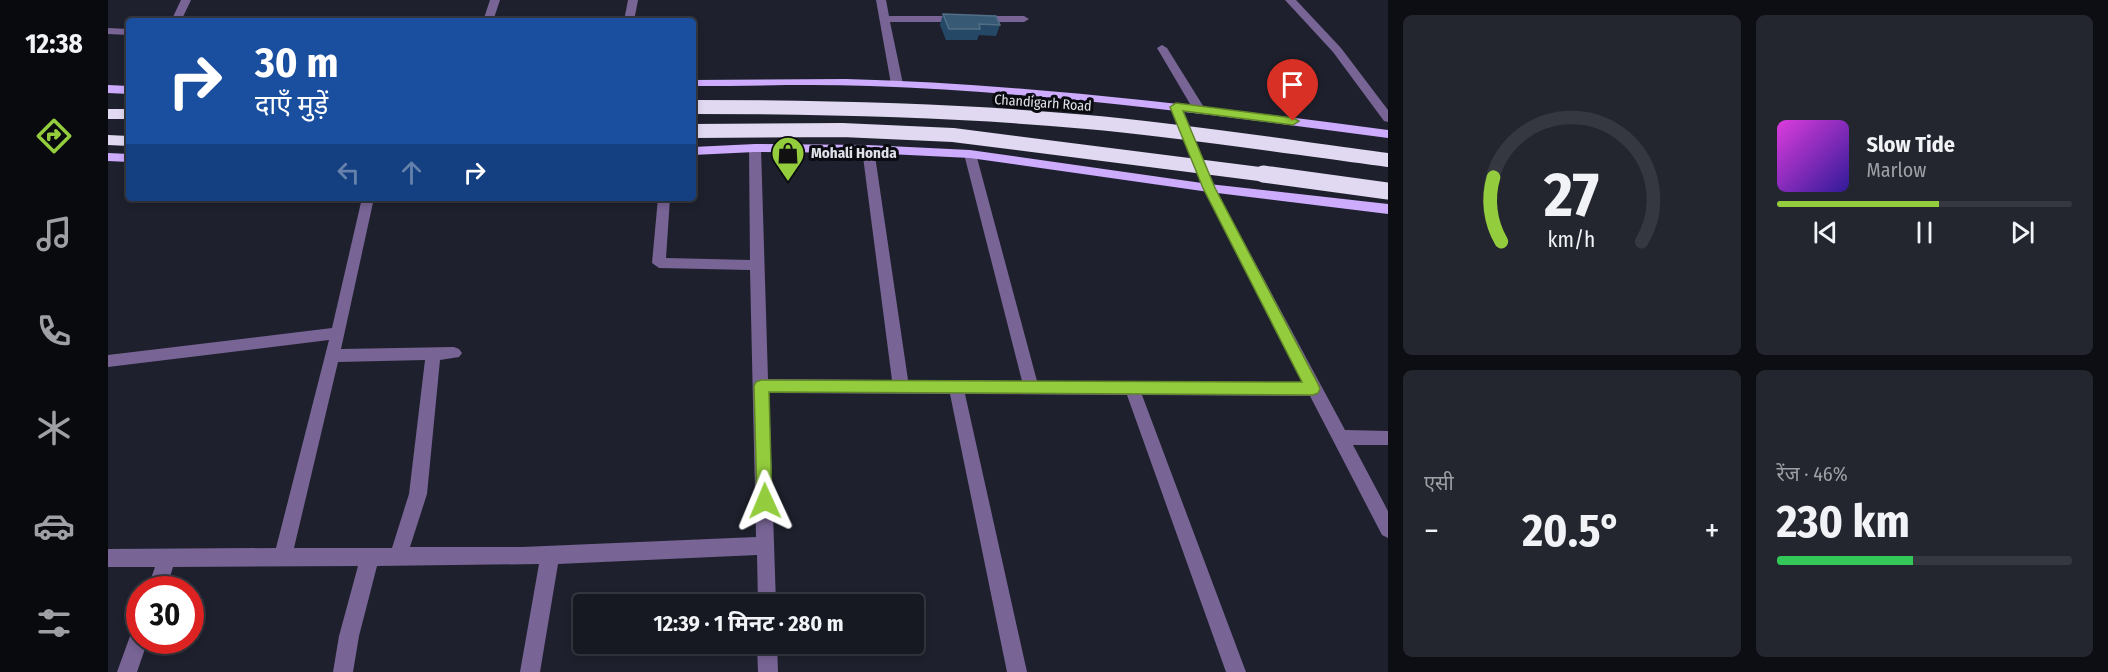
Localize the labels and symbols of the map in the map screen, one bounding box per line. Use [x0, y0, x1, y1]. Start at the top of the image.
pin [1267, 59, 1318, 121]
street label: Chandigarh Road [994, 91, 1092, 115]
shop icon: Mohali Honda [770, 135, 806, 182]
place label: Mohali Honda [811, 144, 897, 162]
position arrow [733, 469, 797, 533]
speed limit sign: 30 [126, 576, 204, 654]

